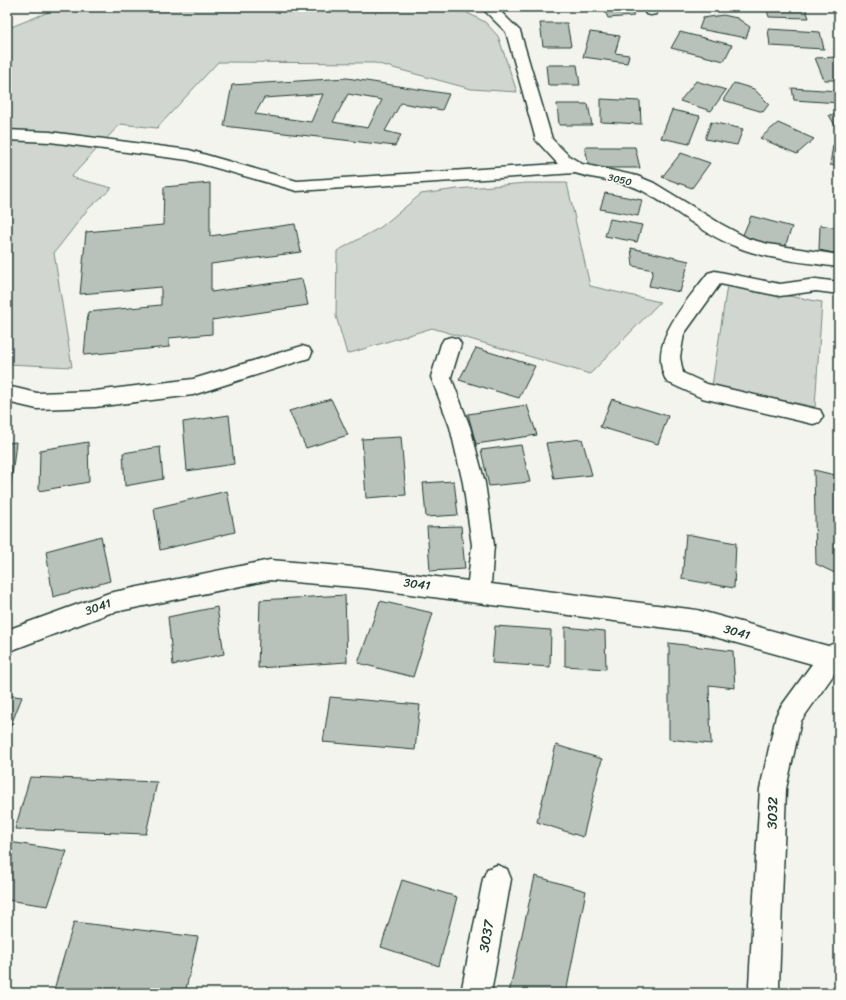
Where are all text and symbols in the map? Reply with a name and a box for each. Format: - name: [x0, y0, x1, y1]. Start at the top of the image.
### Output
- street label: 3050: [606, 168, 634, 191]
- street label: 3041: [402, 571, 432, 597]
- street label: 3041: [82, 592, 114, 622]
- street label: 3041: [721, 618, 753, 646]
- street label: 3032: [759, 796, 786, 830]
- street label: 3037: [471, 917, 502, 954]

